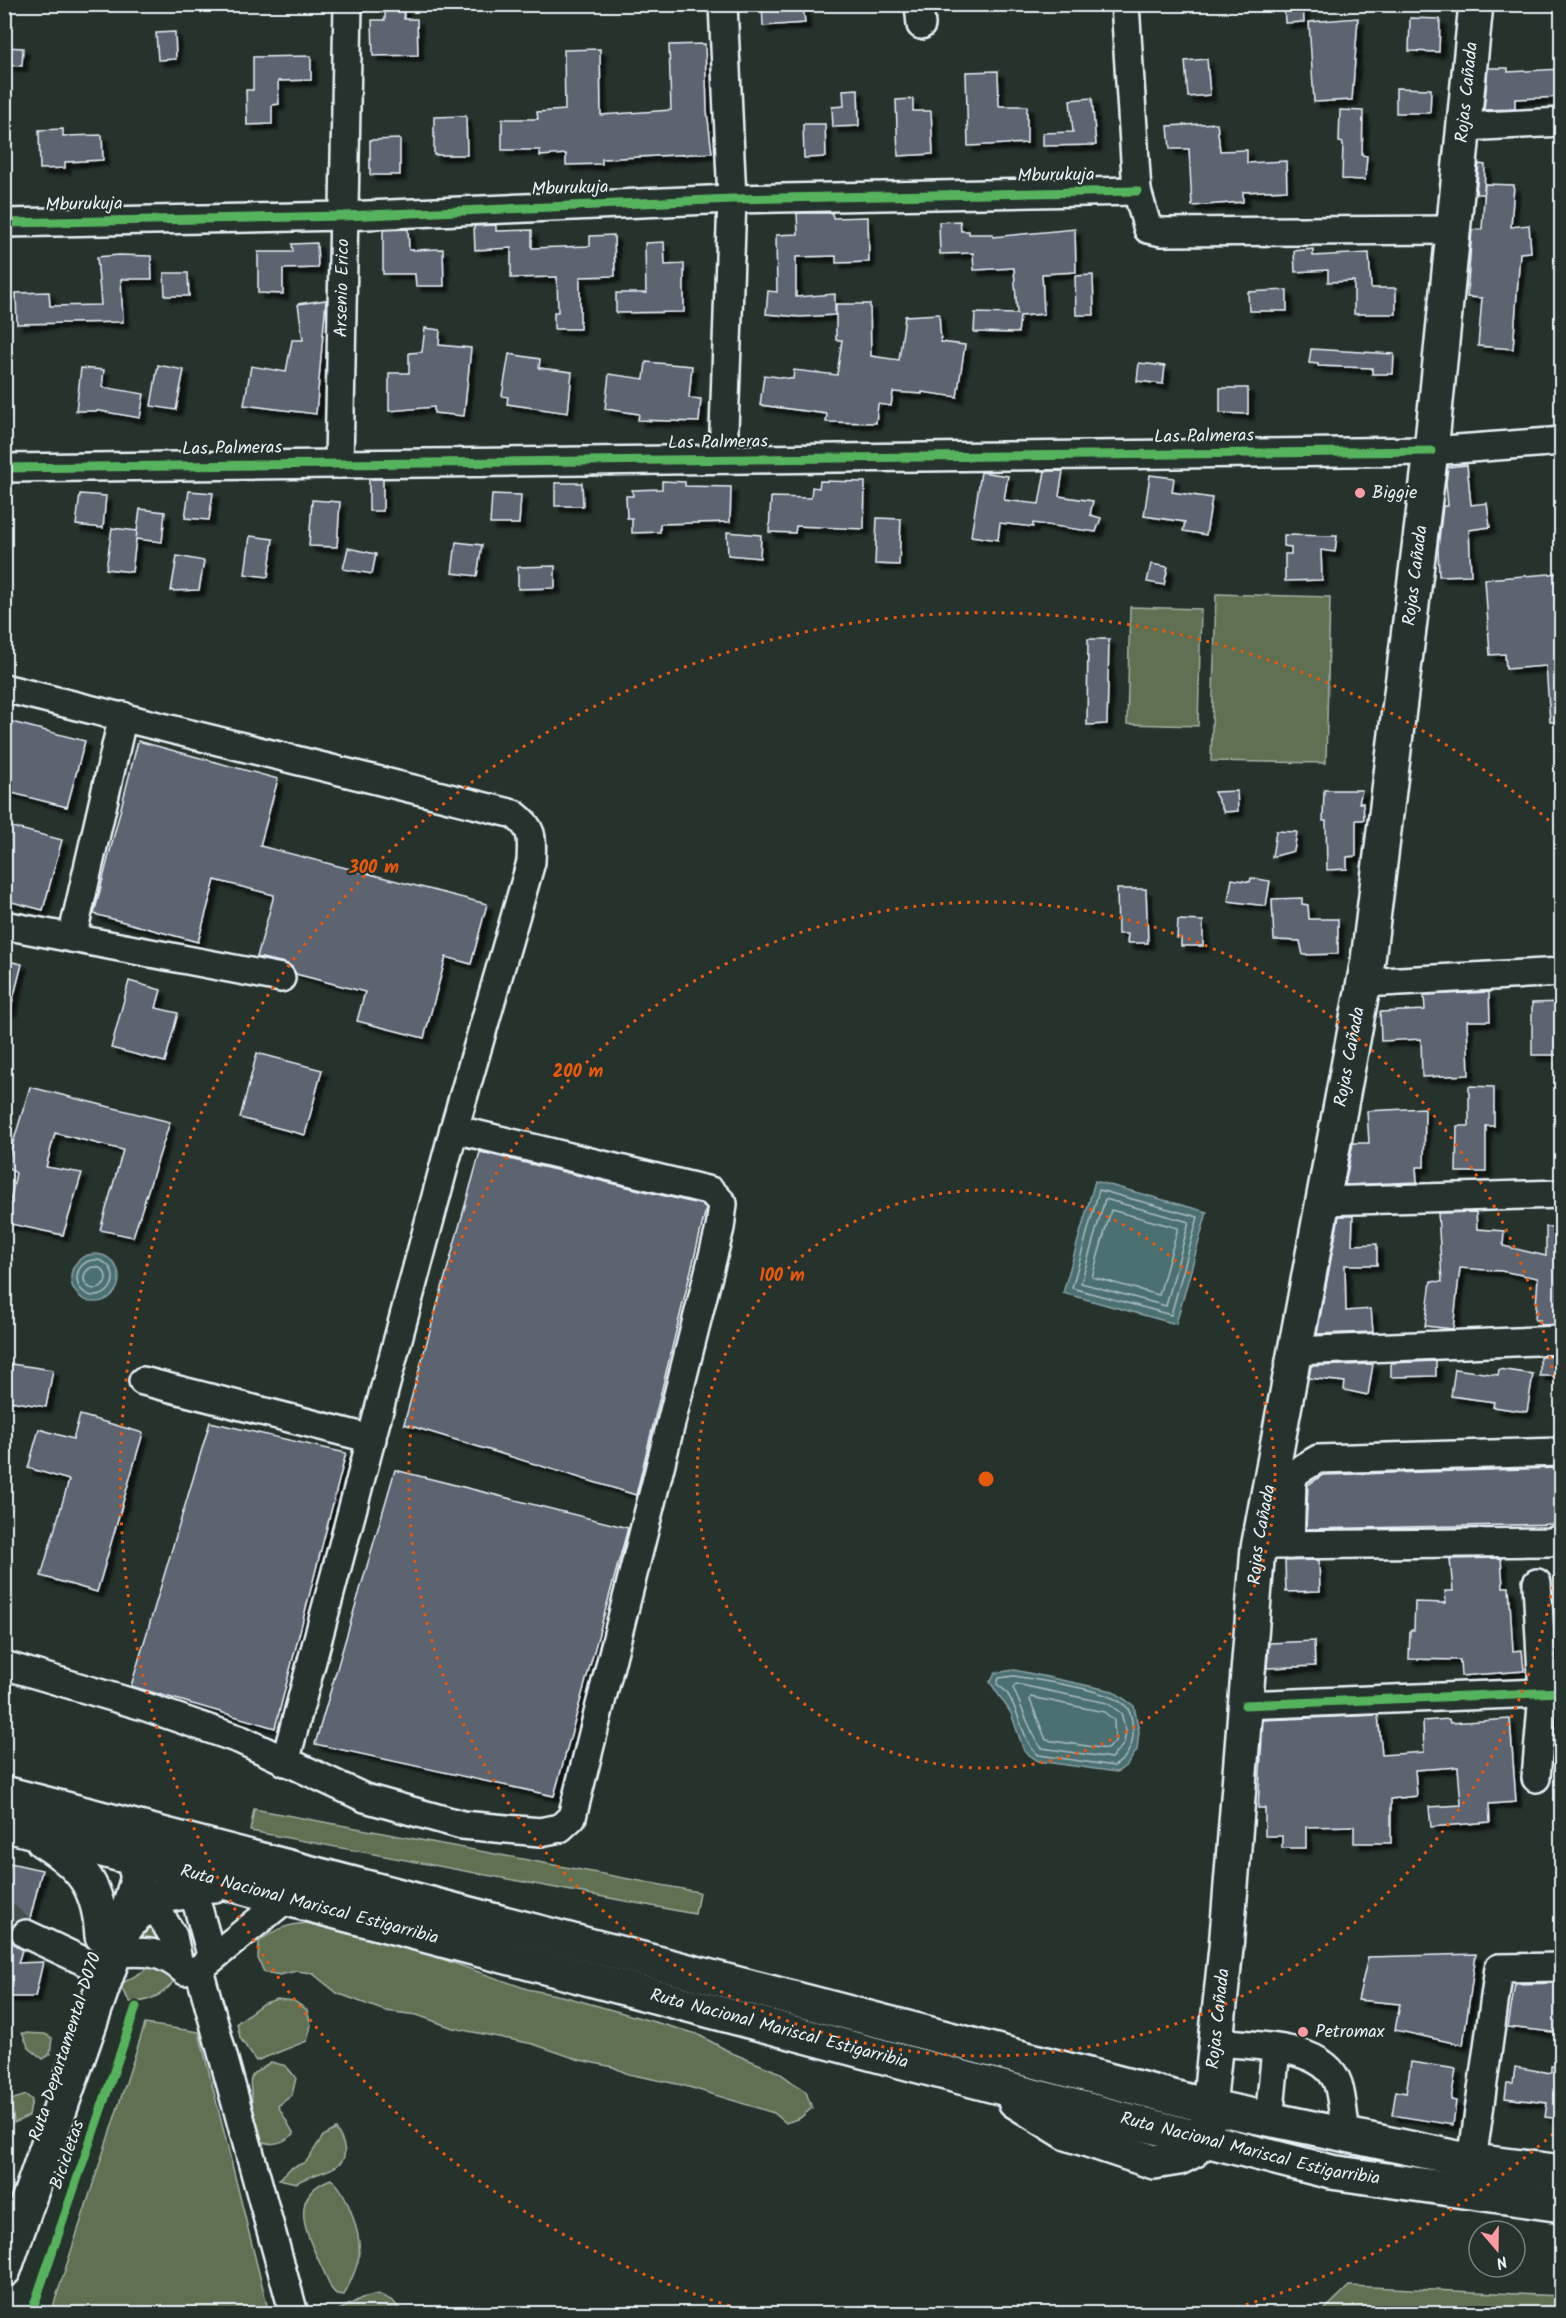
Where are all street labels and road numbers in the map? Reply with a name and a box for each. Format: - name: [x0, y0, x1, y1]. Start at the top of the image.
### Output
- street label: Rojas Cañada: [1448, 40, 1487, 144]
- street label: Mburukuja: [1017, 161, 1095, 191]
- street label: Mburukuja: [531, 173, 609, 205]
- street label: Mburukuja: [45, 190, 123, 220]
- street label: Arsenio Erico: [327, 238, 358, 338]
- street label: Las Palmeras: [1154, 422, 1255, 452]
- street label: Las Palmeras: [668, 428, 769, 458]
- street label: Las Palmeras: [182, 434, 283, 464]
- street label: Rojas Cañada: [1395, 523, 1436, 628]
- street label: Rojas Cañada: [1326, 1004, 1373, 1109]
- street label: Rojas Cañada: [1241, 1482, 1284, 1586]
- street label: Ruta Nacional Mariscal Estigarribia: [177, 1857, 442, 1953]
- street label: Ruta Departamental D070: [22, 1949, 110, 2145]
- street label: Rojas Cañada: [1199, 1967, 1238, 2071]
- street label: Ruta Nacional Mariscal Estigarribia: [647, 1981, 912, 2077]
- street label: Ruta Nacional Mariscal Estigarribia: [1117, 2104, 1382, 2193]
- street label: Bicicletas: [43, 2116, 93, 2194]

